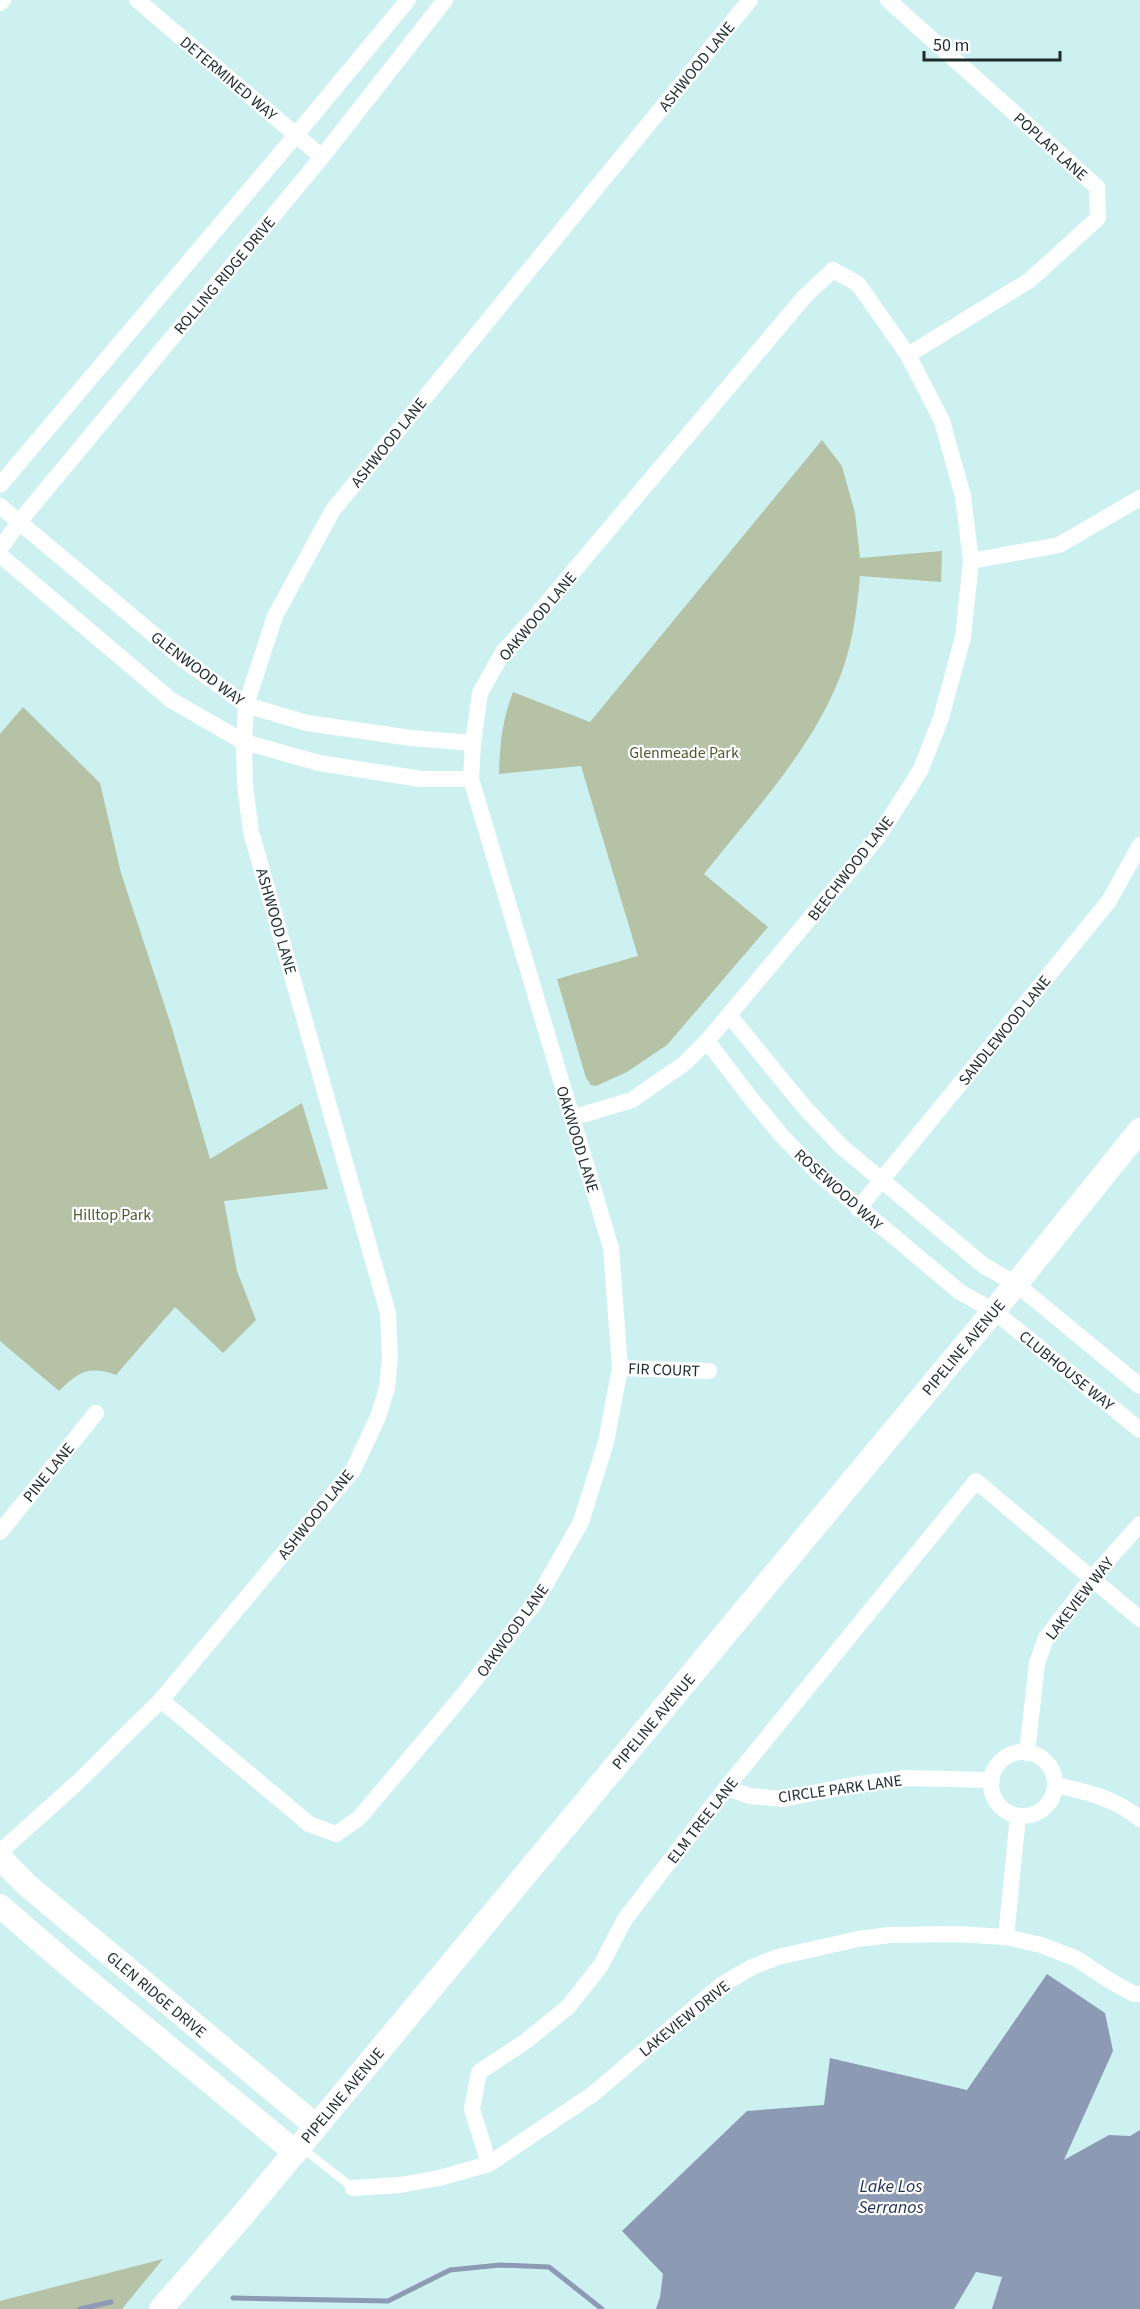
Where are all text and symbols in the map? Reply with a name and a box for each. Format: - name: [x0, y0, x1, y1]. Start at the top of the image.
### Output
- street label: ASHWOOD LANE: [654, 17, 740, 116]
- scale bar: [924, 24, 1060, 62]
- street label: DETERMINED WAY: [175, 32, 282, 126]
- text: 50 m: [933, 33, 969, 58]
- street label: POPLAR LANE: [1008, 108, 1092, 186]
- street label: ROLLING RIDGE DRIVE: [169, 212, 281, 339]
- street label: ASHWOOD LANE: [346, 393, 432, 492]
- street label: OAKWOOD LANE: [494, 567, 582, 666]
- street label: GLENWOOD WAY: [146, 626, 249, 711]
- park label: Glenmeade Park: [629, 742, 739, 764]
- street label: BEECHWOOD LANE: [803, 811, 899, 926]
- street label: ASHWOOD LANE: [250, 866, 302, 977]
- street label: SANDLEWOOD LANE: [954, 971, 1056, 1090]
- street label: OAKWOOD LANE: [550, 1083, 604, 1195]
- street label: ROSEWOOD WAY: [789, 1144, 888, 1236]
- park label: Hilltop Park: [73, 1204, 151, 1226]
- street label: PIPELINE AVENUE: [917, 1295, 1010, 1400]
- street label: CLUBHOUSE WAY: [1014, 1326, 1119, 1416]
- street label: FIR COURT: [628, 1358, 701, 1382]
- street label: PINE LANE: [18, 1438, 80, 1507]
- street label: ASHWOOD LANE: [273, 1465, 359, 1564]
- street label: LAKEVIEW WAY: [1040, 1552, 1119, 1645]
- street label: OAKWOOD LANE: [471, 1579, 554, 1682]
- street label: PIPELINE AVENUE: [607, 1669, 700, 1774]
- street label: CIRCLE PARK LANE: [777, 1769, 903, 1809]
- street label: ELM TREE LANE: [662, 1773, 743, 1868]
- street label: GLEN RIDGE DRIVE: [102, 1946, 211, 2043]
- street label: LAKEVIEW DRIVE: [635, 1975, 735, 2062]
- street label: PIPELINE AVENUE: [296, 2043, 389, 2148]
- water label: Lake Los Serranos: [858, 2174, 924, 2220]

